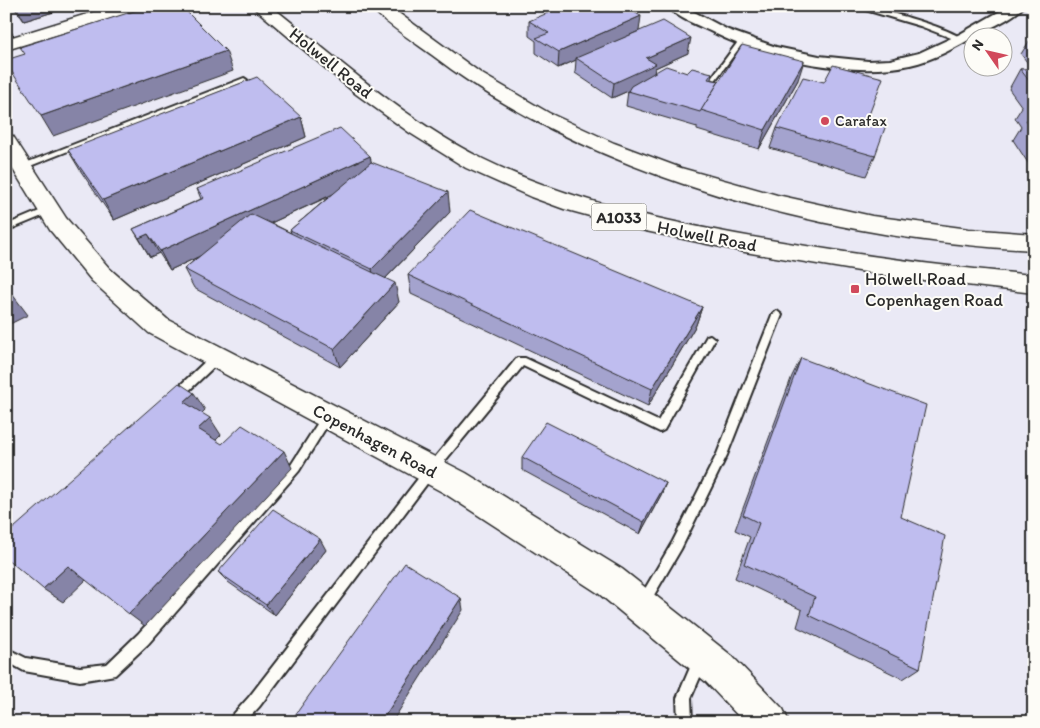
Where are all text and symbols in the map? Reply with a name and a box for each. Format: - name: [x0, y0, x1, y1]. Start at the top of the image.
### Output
- street label: Holwell Road: [285, 23, 377, 104]
- north arrow: [962, 28, 1012, 78]
- text: N: [968, 36, 987, 54]
- place label: Carafax: [835, 112, 887, 130]
- marker: Carafax: [819, 115, 831, 127]
- road number: A1033: [592, 203, 646, 230]
- street label: Holwell Road: [655, 216, 759, 256]
- place label: Holwell Road Copenhagen Road: [865, 268, 1003, 311]
- marker: Holwell Road Copenhagen Road: [849, 283, 861, 295]
- street label: Copenhagen Road: [309, 399, 441, 483]

